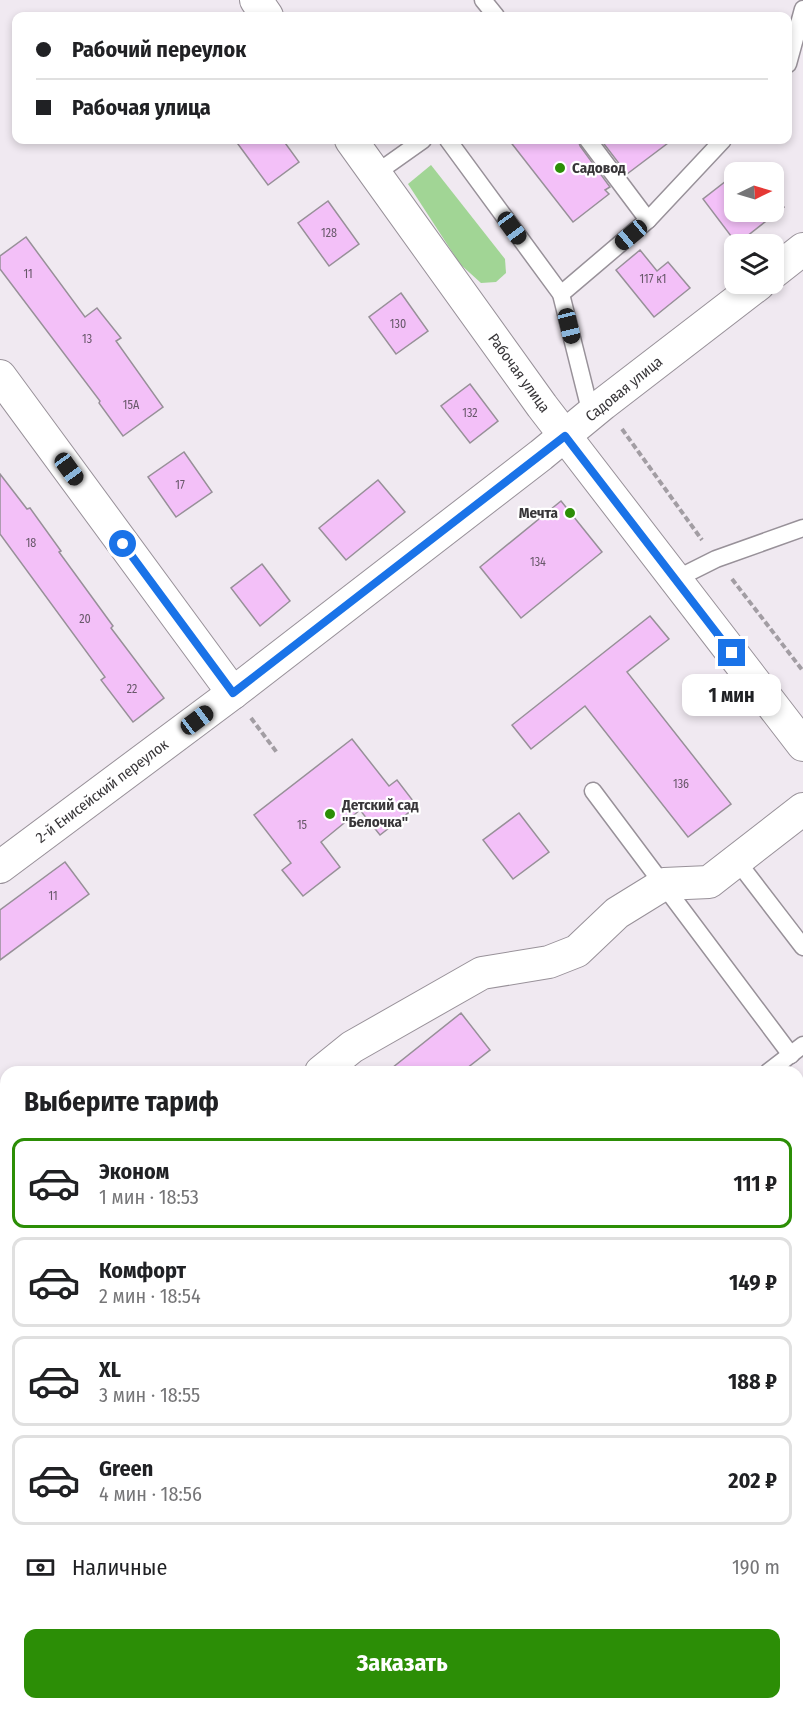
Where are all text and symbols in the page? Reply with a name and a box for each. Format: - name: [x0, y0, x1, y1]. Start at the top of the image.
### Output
- text: Рабочий переулок: [72, 36, 246, 63]
- text: Рабочая улица: [72, 94, 211, 121]
- place label: Садовод: [572, 159, 626, 177]
- marker: Садовод: [553, 161, 567, 175]
- north arrow: [724, 162, 784, 222]
- map controls: [724, 162, 784, 294]
- car: [494, 208, 530, 248]
- car: [611, 217, 651, 253]
- house number: 128: [321, 226, 337, 240]
- button: layers: [724, 234, 784, 294]
- house number: 11: [23, 267, 33, 281]
- house number: 117 к1: [639, 272, 667, 286]
- car: [556, 306, 582, 346]
- house number: 130: [390, 317, 406, 331]
- street label: Рабочая улица: [484, 330, 554, 416]
- house number: 13: [82, 332, 92, 346]
- street label: Садовая улица: [582, 353, 666, 425]
- house number: 15А: [123, 398, 140, 412]
- house number: 132: [462, 406, 478, 420]
- car: [51, 449, 87, 489]
- house number: 17: [175, 478, 185, 492]
- place label: Мечта: [519, 504, 559, 522]
- marker: Мечта: [563, 506, 577, 520]
- route start: [109, 530, 136, 557]
- house number: 18: [26, 536, 36, 550]
- house number: 134: [530, 555, 546, 569]
- house number: 20: [79, 612, 91, 626]
- route end: [718, 639, 745, 666]
- callout: 1 мин: [682, 674, 782, 716]
- house number: 22: [127, 682, 137, 696]
- text: 1 мин: [708, 683, 755, 707]
- car: [177, 702, 217, 738]
- street label: 2-й Енисейский переулок: [32, 735, 172, 847]
- house number: 136: [673, 777, 689, 791]
- place label: Детский сад "Белочка": [341, 796, 419, 831]
- marker: Детский сад "Белочка": [323, 807, 337, 821]
- house number: 15: [297, 818, 308, 832]
- house number: 11: [48, 889, 58, 903]
- text: Выберите тариф: [24, 1086, 219, 1118]
- icon: car: [27, 1156, 81, 1210]
- text: Эконом: [99, 1158, 169, 1185]
- text: 111 ₽: [733, 1170, 777, 1197]
- text: 1 мин · 18:53: [99, 1185, 199, 1209]
- icon: car: [27, 1255, 81, 1309]
- text: Комфорт: [99, 1257, 186, 1284]
- text: 149 ₽: [729, 1269, 777, 1296]
- text: 2 мин · 18:54: [99, 1284, 201, 1308]
- icon: car: [27, 1354, 81, 1408]
- text: XL: [99, 1356, 121, 1383]
- text: 188 ₽: [728, 1368, 777, 1395]
- text: 3 мин · 18:55: [99, 1383, 200, 1407]
- icon: car: [27, 1453, 81, 1507]
- text: Green: [99, 1455, 153, 1482]
- text: 202 ₽: [728, 1467, 777, 1494]
- text: 4 мин · 18:56: [99, 1482, 202, 1506]
- icon: cash: [24, 1551, 57, 1584]
- text: Наличные: [72, 1554, 167, 1581]
- text: 190 m: [732, 1555, 780, 1579]
- button: Заказать: [24, 1629, 780, 1698]

